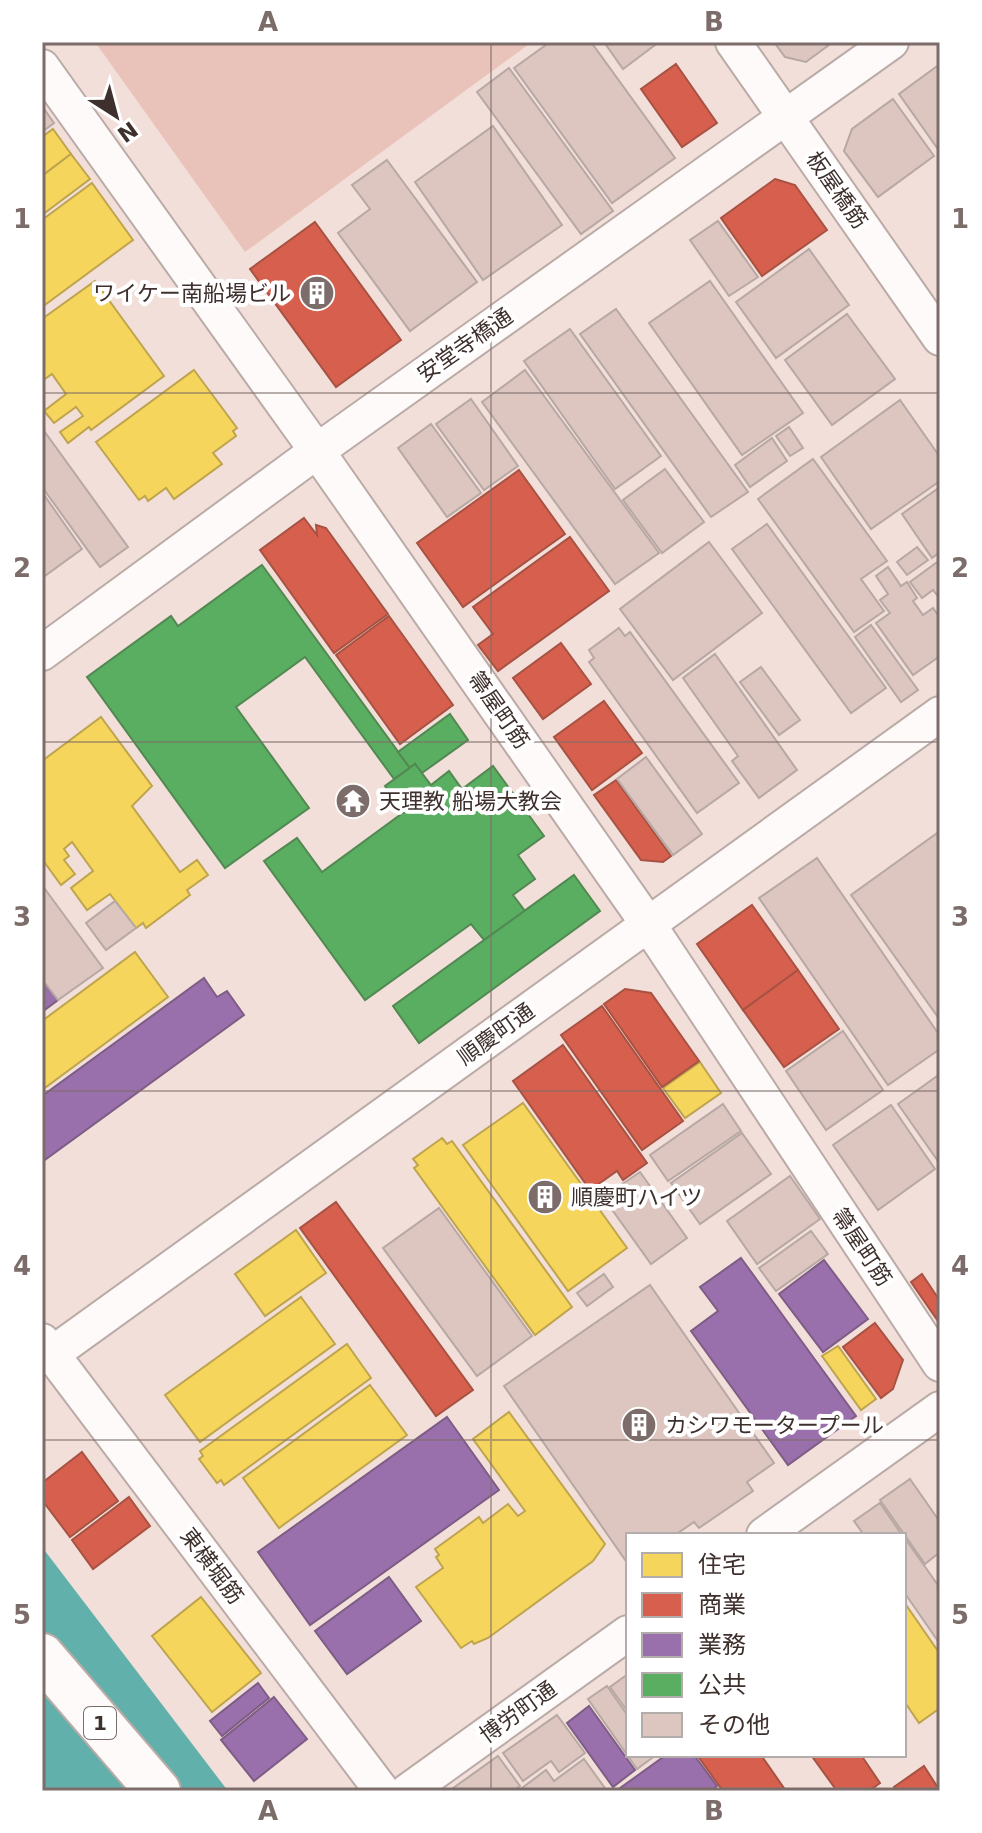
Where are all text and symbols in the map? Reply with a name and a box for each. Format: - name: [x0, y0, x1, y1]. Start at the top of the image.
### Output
- text: A: [258, 7, 278, 37]
- text: B: [704, 7, 724, 37]
- north arrow: [76, 76, 156, 156]
- text: N: [113, 116, 142, 147]
- street label: 板屋橋筋: [802, 147, 872, 233]
- text: 1: [13, 204, 31, 234]
- text: 1: [951, 204, 969, 234]
- building icon: ワイケー南船場ビル: [298, 274, 336, 312]
- place label: ワイケー南船場ビル: [93, 281, 291, 306]
- street label: 安堂寺橋通: [413, 303, 517, 387]
- text: 2: [13, 553, 31, 583]
- text: 2: [951, 553, 969, 583]
- street label: 箒屋町筋: [464, 667, 534, 753]
- temple icon: 天理教 船場大教会: [334, 782, 372, 820]
- place label: 天理教 船場大教会: [379, 789, 562, 814]
- text: 3: [13, 902, 31, 932]
- text: 3: [951, 902, 969, 932]
- street label: 順慶町通: [453, 998, 539, 1070]
- building icon: 順慶町ハイツ: [526, 1178, 564, 1216]
- place label: 順慶町ハイツ: [571, 1185, 703, 1210]
- street label: 箒屋町筋: [827, 1204, 897, 1290]
- text: 4: [13, 1251, 31, 1281]
- text: 4: [951, 1251, 969, 1281]
- building icon: カシワモータープール: [620, 1406, 658, 1444]
- place label: カシワモータープール: [665, 1413, 884, 1438]
- street label: 東横堀筋: [176, 1523, 248, 1609]
- legend: [626, 1533, 906, 1757]
- text: 住宅: [698, 1551, 746, 1579]
- text: 商業: [698, 1591, 746, 1619]
- text: 5: [13, 1600, 31, 1630]
- text: 5: [951, 1600, 969, 1630]
- text: 業務: [698, 1631, 746, 1659]
- text: 公共: [698, 1671, 746, 1699]
- street label: 博労町通: [475, 1676, 561, 1748]
- road number: 1: [84, 1707, 116, 1739]
- text: その他: [698, 1711, 770, 1739]
- text: A: [258, 1796, 278, 1826]
- text: B: [704, 1796, 724, 1826]

